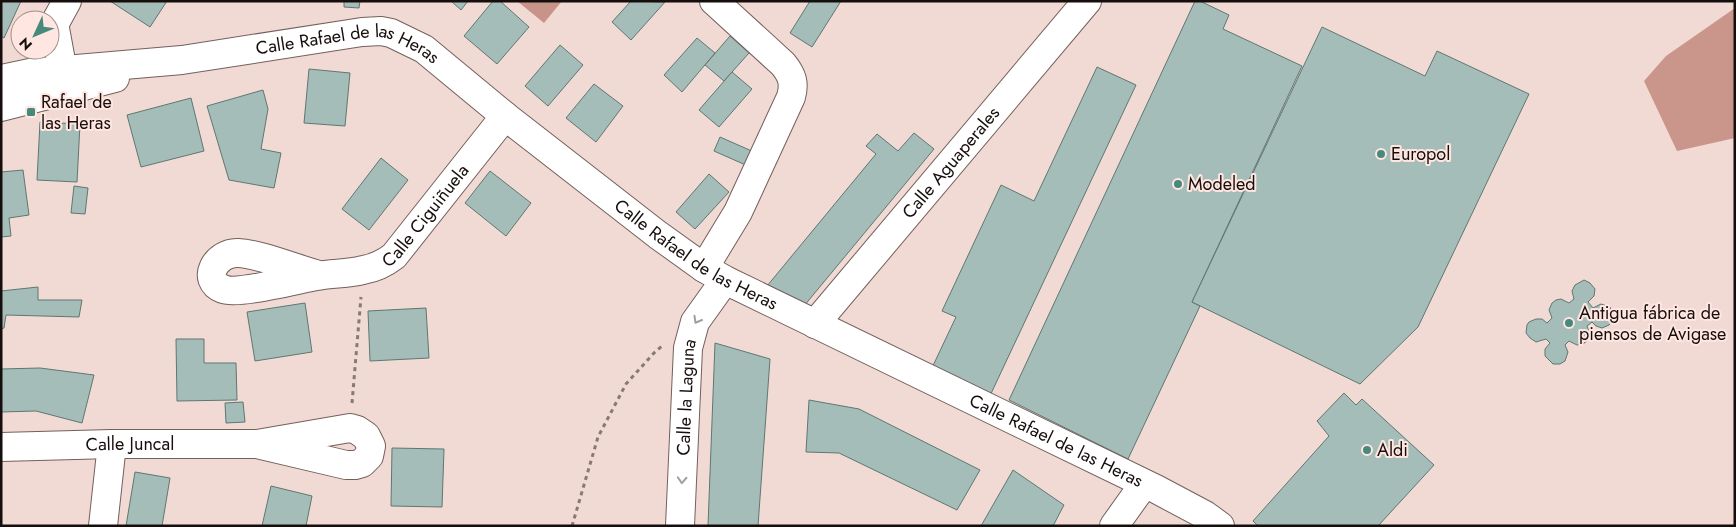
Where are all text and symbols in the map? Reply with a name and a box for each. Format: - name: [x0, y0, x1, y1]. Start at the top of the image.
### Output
- north arrow: [10, 10, 60, 60]
- street label: Calle Rafael de las Heras: [254, 18, 445, 70]
- text: N: [15, 33, 37, 55]
- place label: Rafael de las Heras: [41, 89, 112, 136]
- street label: Calle Aguaperales: [896, 101, 1006, 224]
- marker: Rafael de las Heras: [25, 106, 37, 118]
- place label: Europol: [1391, 141, 1450, 167]
- marker: Europol: [1375, 148, 1387, 160]
- street label: Calle Ciguiñuela: [377, 159, 475, 274]
- place label: Modeled: [1188, 171, 1256, 197]
- marker: Modeled: [1172, 178, 1184, 190]
- street label: Calle Rafael de las Heras: [609, 193, 782, 317]
- place label: Antigua fábrica de piensos de Avigase: [1579, 300, 1726, 347]
- one-way arrow: [693, 314, 703, 323]
- marker: Antigua fábrica de piensos de Avigase: [1563, 317, 1575, 329]
- street label: Calle la Laguna: [670, 336, 703, 456]
- street label: Calle Rafael de las Heras: [965, 387, 1147, 494]
- street label: Calle Juncal: [85, 431, 174, 458]
- place label: Aldi: [1377, 437, 1408, 463]
- marker: Aldi: [1361, 444, 1373, 456]
- one-way arrow: [676, 477, 687, 485]

